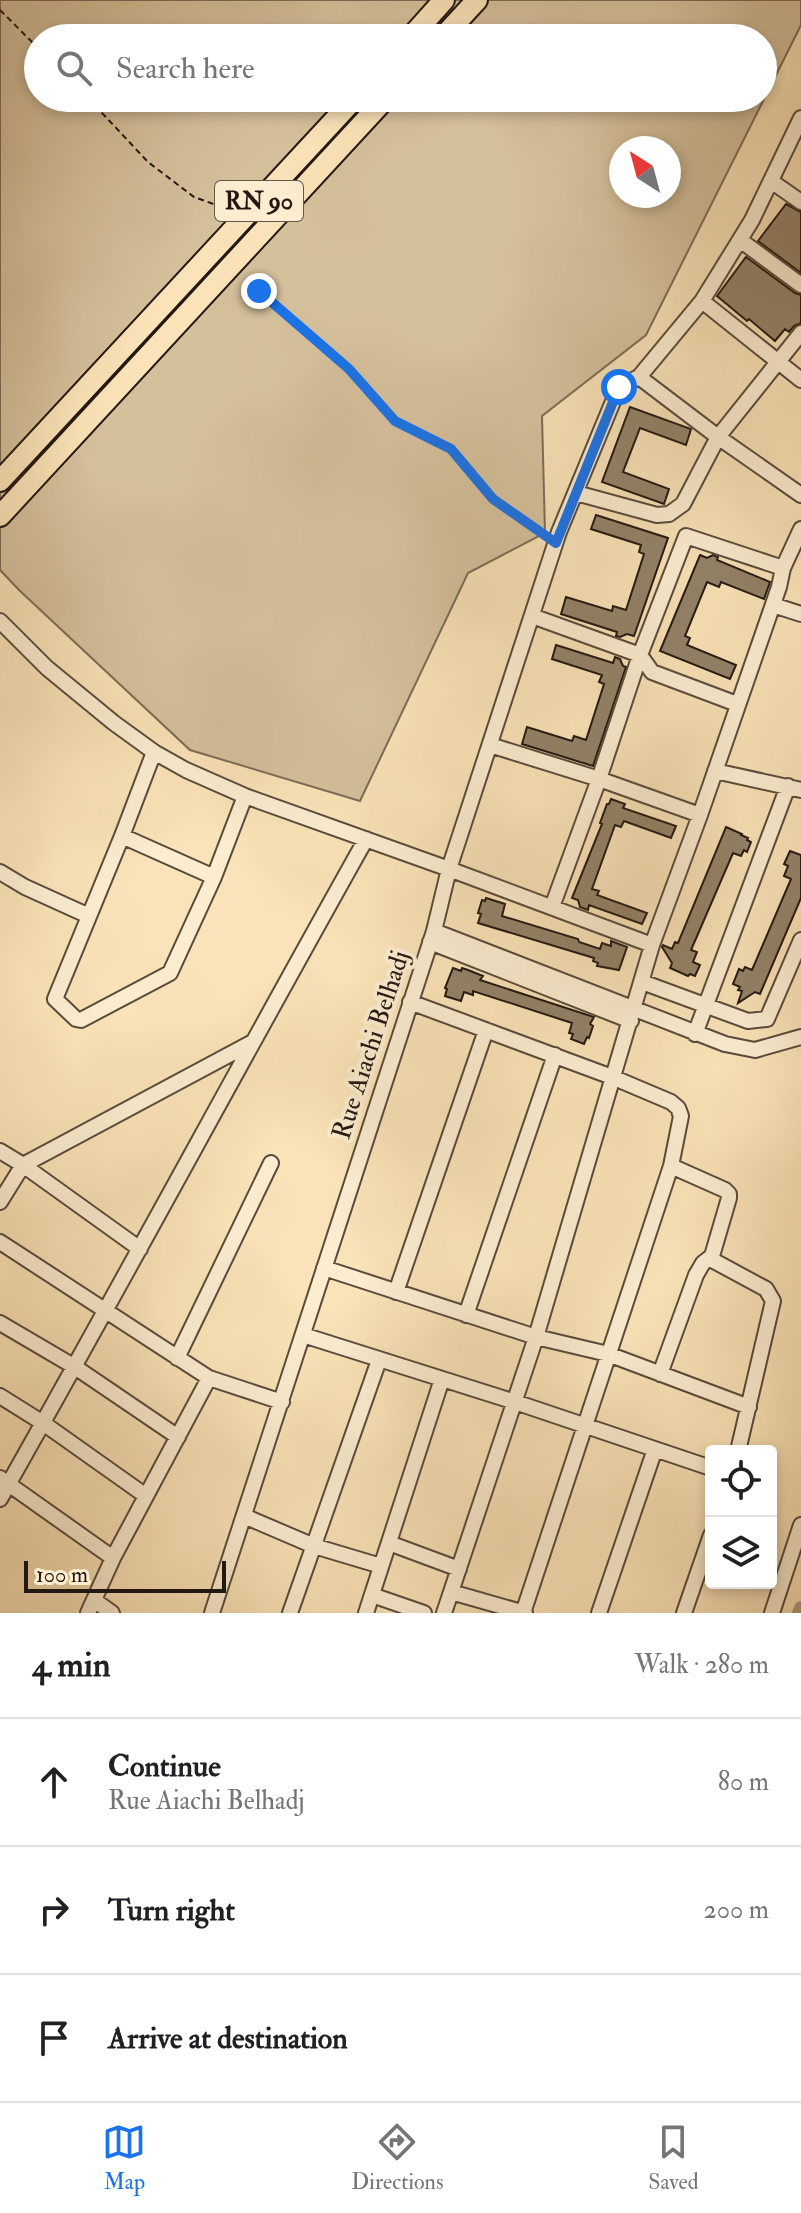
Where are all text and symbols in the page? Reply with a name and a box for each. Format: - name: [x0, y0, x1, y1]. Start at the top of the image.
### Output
- search box: [24, 24, 777, 112]
- icon: search: [52, 46, 96, 90]
- text: Search here: [116, 50, 255, 87]
- north arrow: [609, 136, 681, 208]
- road number: RN 90: [215, 181, 303, 221]
- route end: [241, 273, 277, 309]
- route start: [601, 369, 637, 405]
- street label: Rue Aiachi Belhadj: [325, 947, 417, 1143]
- map controls: [705, 1445, 777, 1589]
- button: locate: [705, 1445, 777, 1517]
- button: layers: [705, 1517, 777, 1589]
- scale bar: [24, 1557, 226, 1593]
- text: 100 m: [36, 1561, 88, 1589]
- text: 4 min: [32, 1644, 110, 1687]
- text: Walk · 280 m: [635, 1649, 769, 1681]
- text: Continue: [108, 1748, 221, 1785]
- icon: ahead: [32, 1760, 76, 1804]
- text: 80 m: [718, 1766, 769, 1798]
- text: Rue Aiachi Belhadj: [108, 1785, 305, 1817]
- icon: right: [32, 1888, 76, 1932]
- text: Turn right: [108, 1892, 235, 1929]
- text: 200 m: [704, 1894, 769, 1926]
- icon: arrive: [32, 2016, 76, 2060]
- text: Arrive at destination: [108, 2020, 348, 2057]
- tab: Map: [102, 2120, 146, 2196]
- tab: Directions: [351, 2120, 444, 2196]
- tab: Saved: [648, 2120, 699, 2196]

